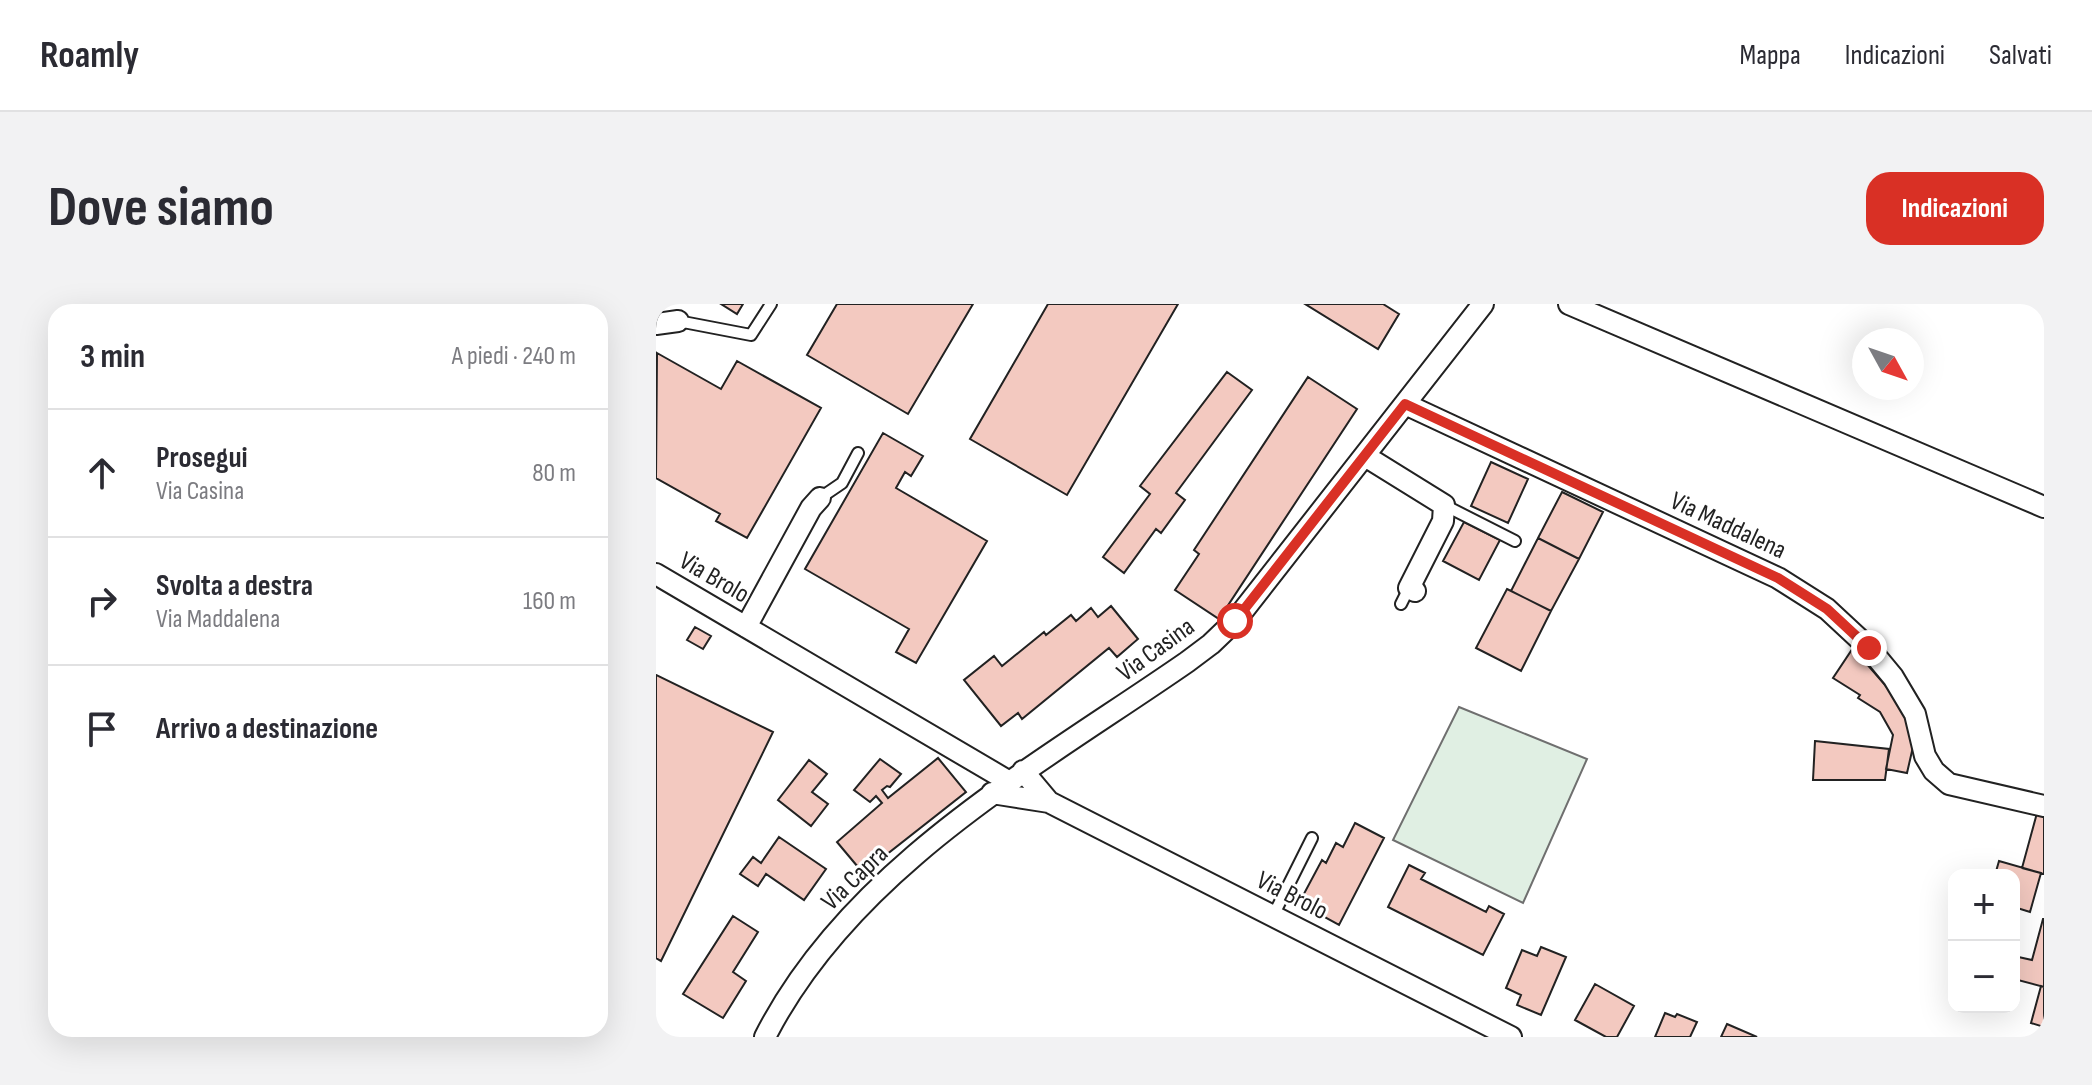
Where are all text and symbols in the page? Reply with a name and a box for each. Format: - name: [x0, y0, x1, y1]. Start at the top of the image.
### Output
- text: Roamly: [40, 33, 139, 78]
- text: Mappa: [1740, 39, 1801, 72]
- text: Indicazioni: [1845, 39, 1945, 72]
- text: Salvati: [1989, 39, 2052, 72]
- button: Indicazioni: [1866, 172, 2044, 245]
- text: Dove siamo: [48, 175, 274, 242]
- north arrow: [1852, 328, 1924, 400]
- text: 3 min: [80, 336, 145, 377]
- text: A piedi · 240 m: [452, 341, 576, 372]
- text: Prosegui: [156, 440, 248, 476]
- icon: ahead: [80, 451, 124, 495]
- text: 80 m: [532, 458, 576, 489]
- text: Via Casina: [156, 476, 244, 507]
- street label: Via Maddalena: [1665, 486, 1791, 566]
- street label: Via Brolo: [673, 546, 755, 610]
- text: Svolta a destra: [156, 568, 313, 604]
- icon: right: [80, 579, 124, 623]
- text: 160 m: [523, 586, 576, 617]
- route start: [1217, 603, 1253, 639]
- text: Via Maddalena: [156, 604, 280, 635]
- street label: Via Casina: [1111, 612, 1201, 688]
- route end: [1851, 630, 1887, 666]
- icon: arrive: [80, 707, 124, 751]
- text: Arrivo a destinazione: [156, 711, 378, 747]
- street label: Via Capra: [815, 839, 895, 917]
- street label: Via Brolo: [1251, 865, 1333, 927]
- map controls: [1948, 869, 2020, 1013]
- button: +: [1948, 869, 2020, 941]
- button: −: [1948, 941, 2020, 1013]

